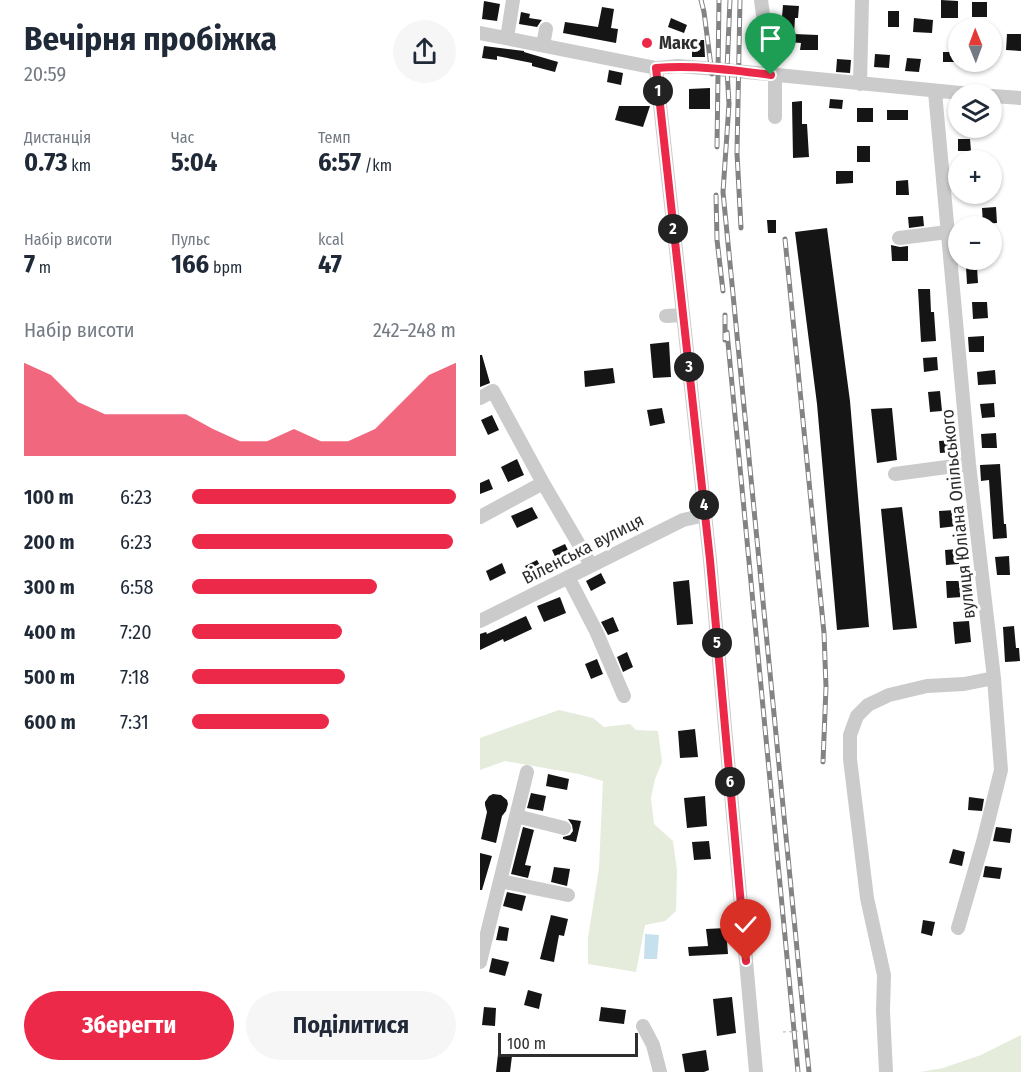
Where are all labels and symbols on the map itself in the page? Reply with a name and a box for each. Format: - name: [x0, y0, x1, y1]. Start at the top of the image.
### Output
- pin: [745, 13, 796, 75]
- north arrow: [948, 18, 1002, 72]
- place label: Макс: [659, 32, 698, 54]
- marker: Макс: [640, 36, 654, 50]
- pin: 1: [643, 76, 673, 106]
- pin: 2: [658, 214, 688, 244]
- pin: 3: [674, 352, 704, 382]
- street label: вулиця Юліана Опільського: [936, 408, 980, 620]
- pin: 4: [689, 490, 719, 520]
- street label: Віленська вулиця: [519, 509, 647, 589]
- pin: 5: [702, 628, 732, 658]
- pin: 6: [715, 767, 745, 797]
- pin: [720, 899, 771, 961]
- scale bar: [498, 1030, 638, 1058]

